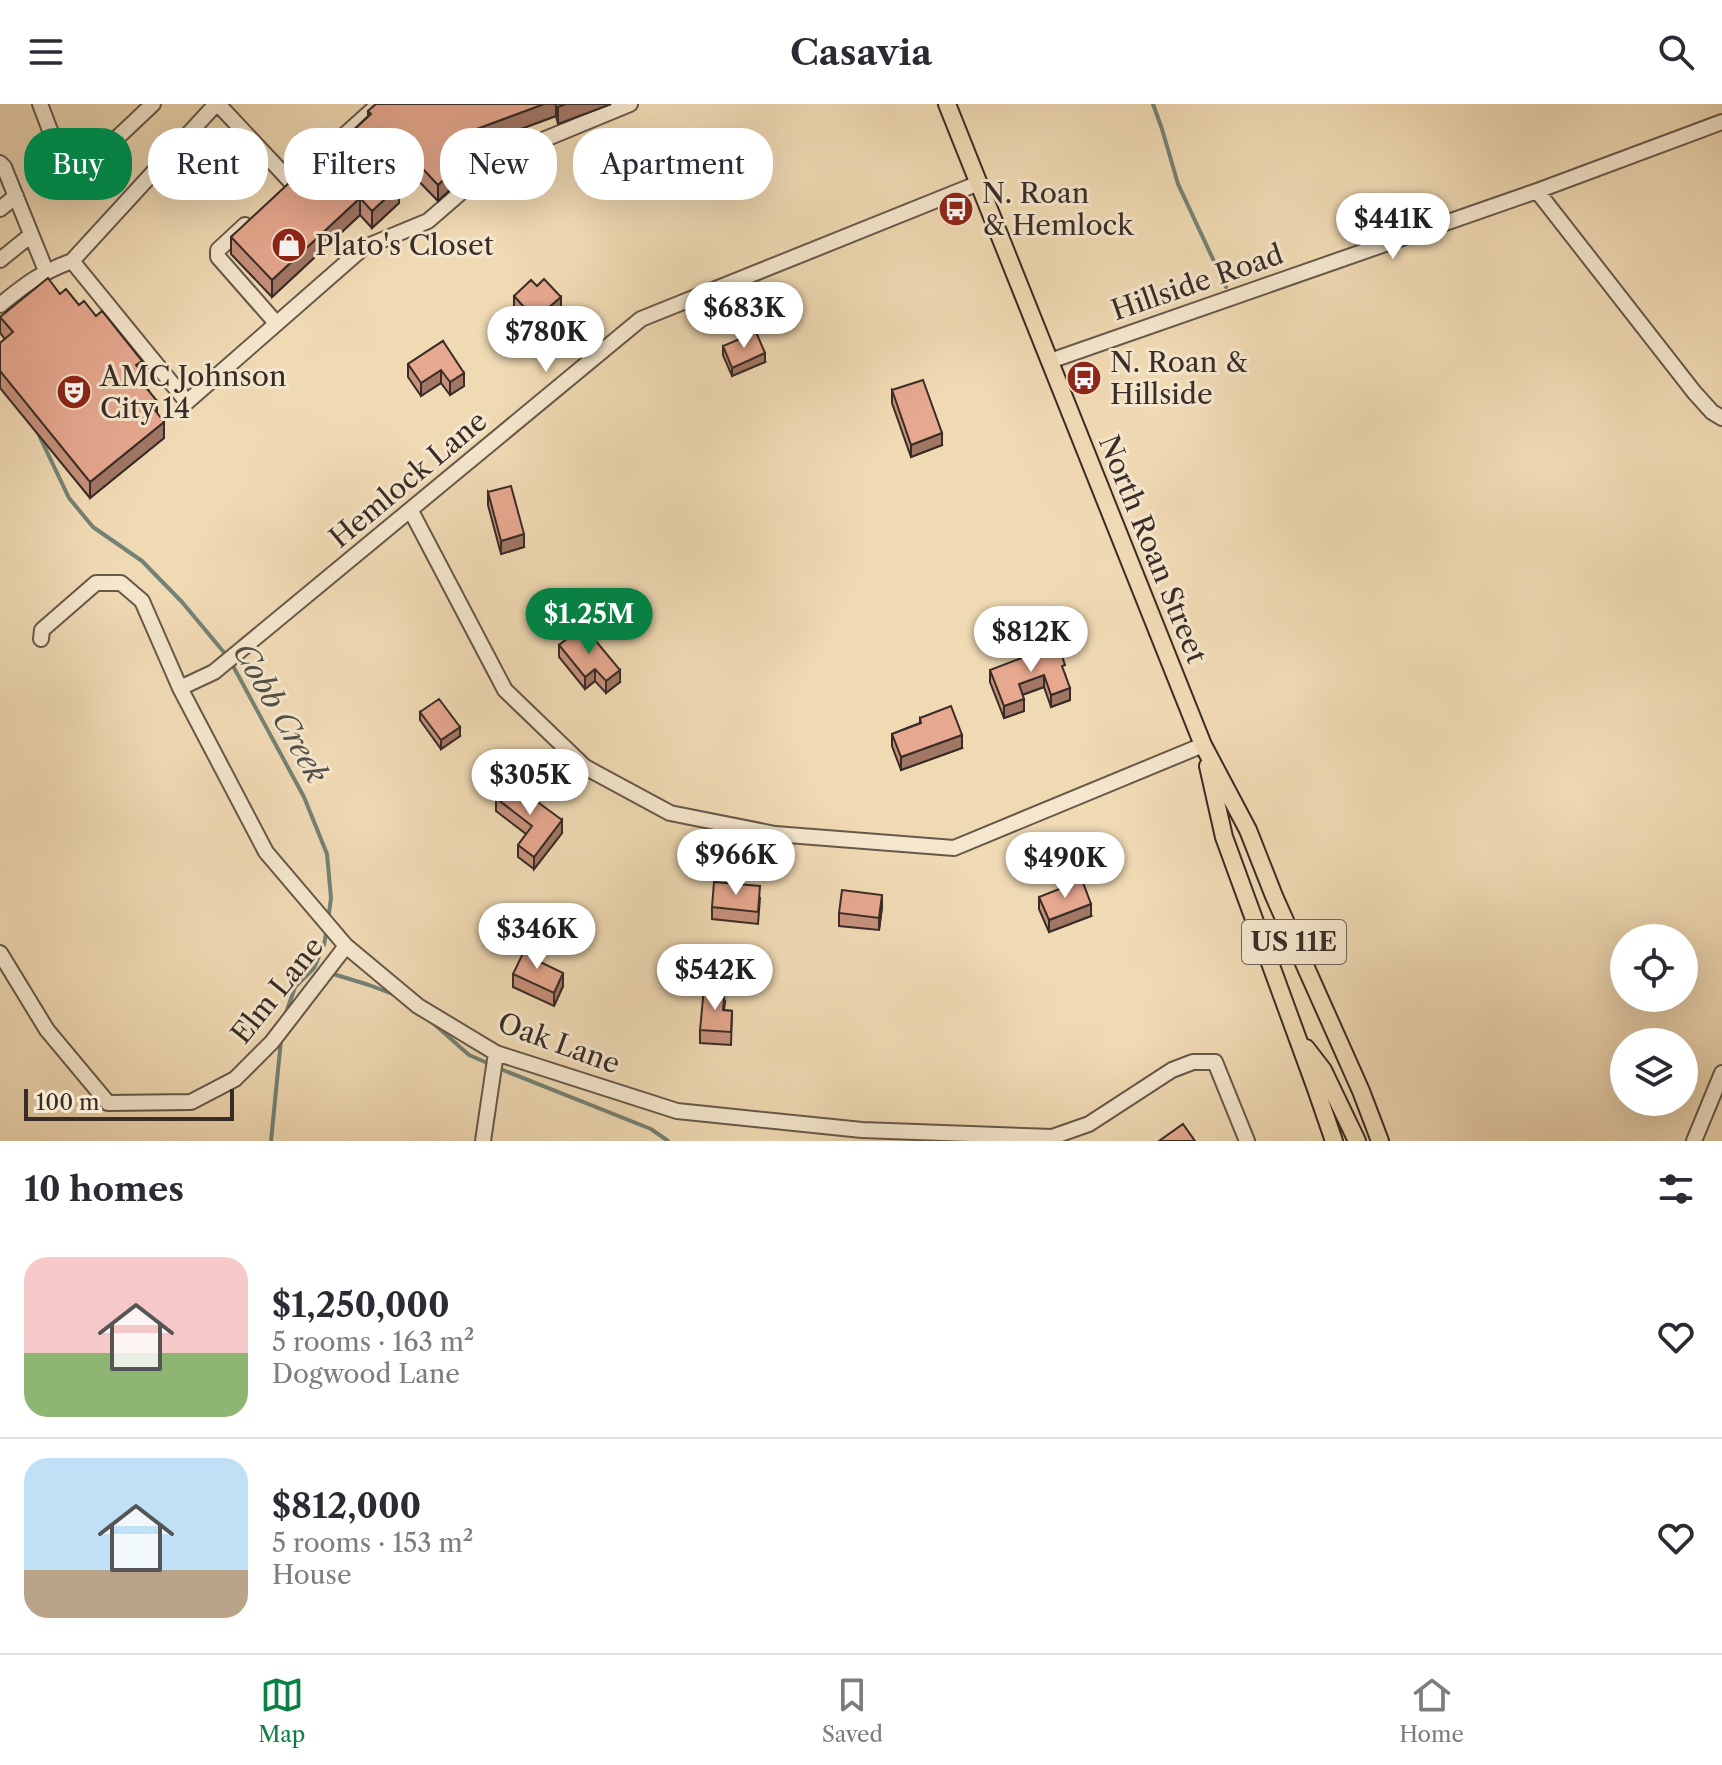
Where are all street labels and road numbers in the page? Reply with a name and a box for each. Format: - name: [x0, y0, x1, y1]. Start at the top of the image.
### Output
- street label: Hillside Road: [1107, 237, 1287, 327]
- street label: Hemlock Lane: [323, 403, 493, 555]
- street label: North Roan Street: [1092, 430, 1214, 668]
- road number: US 11E: [1242, 920, 1346, 964]
- street label: Elm Lane: [224, 930, 330, 1050]
- street label: Oak Lane: [493, 1005, 625, 1081]

